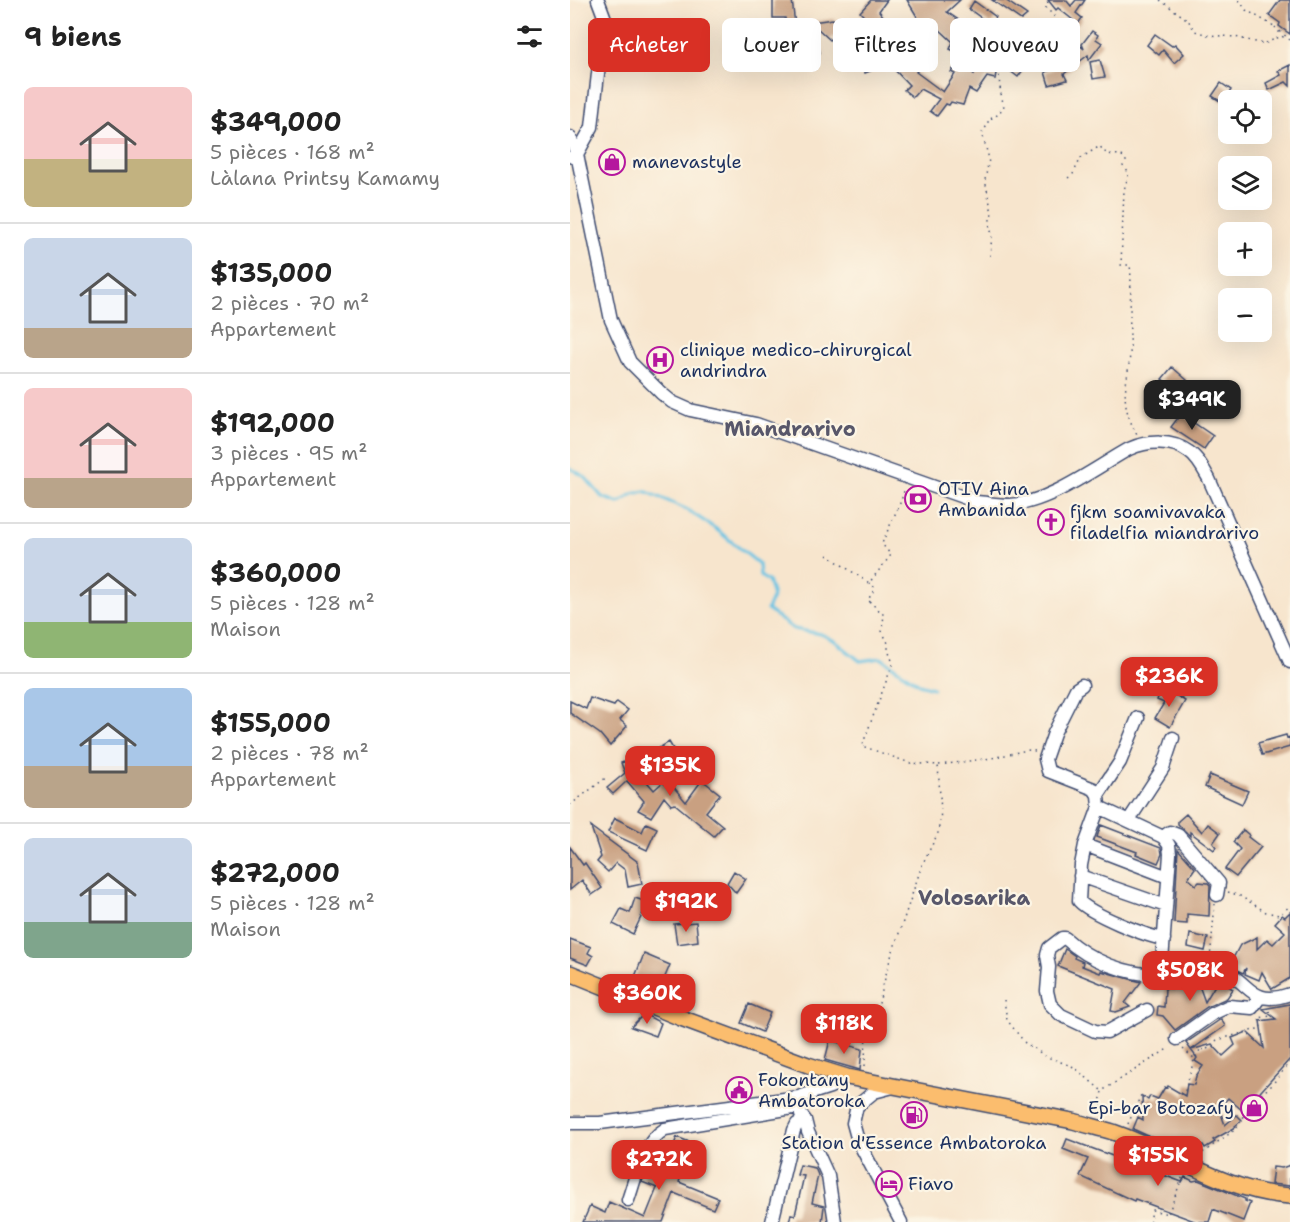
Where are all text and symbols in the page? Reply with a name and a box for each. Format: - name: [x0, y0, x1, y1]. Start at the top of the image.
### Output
- chip: Acheter: [588, 18, 710, 72]
- chip: Louer: [722, 18, 821, 72]
- chip: Filtres: [833, 18, 938, 72]
- chip: Nouveau: [950, 18, 1080, 72]
- text: 9 biens: [24, 19, 122, 54]
- icon: filters: [513, 20, 546, 53]
- map controls: [1218, 90, 1272, 342]
- button: locate: [1218, 90, 1272, 144]
- text: $349,000: [210, 104, 342, 139]
- icon: home: [72, 111, 144, 183]
- text: 5 pièces · 168 m²: [210, 139, 375, 165]
- shop icon: manevastyle: [597, 147, 627, 177]
- place label: manevastyle: [632, 150, 742, 174]
- button: layers: [1218, 156, 1272, 210]
- text: Làlana Printsy Kamamy: [210, 165, 440, 191]
- button: +: [1218, 222, 1272, 276]
- text: $135,000: [210, 255, 332, 290]
- icon: home: [72, 262, 144, 334]
- button: −: [1218, 288, 1272, 342]
- text: 2 pièces · 70 m²: [210, 290, 369, 316]
- text: Appartement: [210, 316, 336, 342]
- place label: clinique medico-chirurgical andrindra: [680, 338, 912, 383]
- hospital icon: clinique medico-chirurgical andrindra: [645, 345, 675, 375]
- pin: $349K: [1150, 380, 1234, 431]
- text: $349K: [1158, 386, 1226, 412]
- text: $192,000: [210, 405, 335, 440]
- icon: home: [72, 412, 144, 484]
- district label: Miandrarivo: [724, 416, 856, 442]
- text: 3 pièces · 95 m²: [210, 440, 368, 466]
- text: Appartement: [210, 466, 336, 492]
- place label: OTIV Aina Ambanida: [938, 477, 1029, 522]
- bank icon: OTIV Aina Ambanida: [903, 484, 933, 514]
- place label: fjkm soamivavaka filadelfia miandrarivo: [1070, 500, 1259, 545]
- church icon: fjkm soamivavaka filadelfia miandrarivo: [1036, 507, 1066, 537]
- text: $360,000: [210, 555, 341, 590]
- icon: home: [72, 562, 144, 634]
- text: 5 pièces · 128 m²: [210, 590, 375, 616]
- text: Maison: [210, 616, 281, 642]
- pin: $236K: [1127, 657, 1211, 708]
- text: $236K: [1135, 663, 1203, 689]
- text: $155,000: [210, 705, 331, 740]
- icon: home: [72, 712, 144, 784]
- text: 2 pièces · 78 m²: [210, 740, 369, 766]
- pin: $135K: [628, 746, 712, 797]
- text: $135K: [639, 752, 701, 778]
- text: Appartement: [210, 766, 336, 792]
- text: $272,000: [210, 855, 340, 890]
- icon: home: [72, 862, 144, 934]
- pin: $192K: [644, 882, 728, 933]
- district label: Volosarika: [918, 885, 1030, 911]
- text: $192K: [654, 888, 718, 914]
- text: 5 pièces · 128 m²: [210, 890, 375, 916]
- text: Maison: [210, 916, 281, 942]
- pin: $508K: [1148, 951, 1232, 1002]
- text: $508K: [1156, 957, 1224, 983]
- pin: $360K: [605, 974, 689, 1025]
- text: $360K: [612, 980, 682, 1006]
- pin: $118K: [802, 1004, 886, 1055]
- text: $118K: [815, 1010, 873, 1036]
- place label: Fokontany Ambatoroka: [758, 1068, 865, 1113]
- public building icon: Fokontany Ambatoroka: [724, 1075, 754, 1105]
- shop icon: Epi-bar Botozafy: [1239, 1093, 1269, 1123]
- place label: Epi-bar Botozafy: [1088, 1096, 1234, 1120]
- fuel station icon: Station d'Essence Ambatoroka: [899, 1100, 929, 1130]
- place label: Station d'Essence Ambatoroka: [781, 1131, 1047, 1155]
- pin: $155K: [1116, 1136, 1200, 1187]
- pin: $272K: [617, 1140, 701, 1191]
- text: $155K: [1128, 1142, 1188, 1168]
- text: $272K: [626, 1146, 692, 1172]
- hotel icon: Fiavo: [874, 1169, 904, 1199]
- place label: Fiavo: [908, 1172, 954, 1196]

